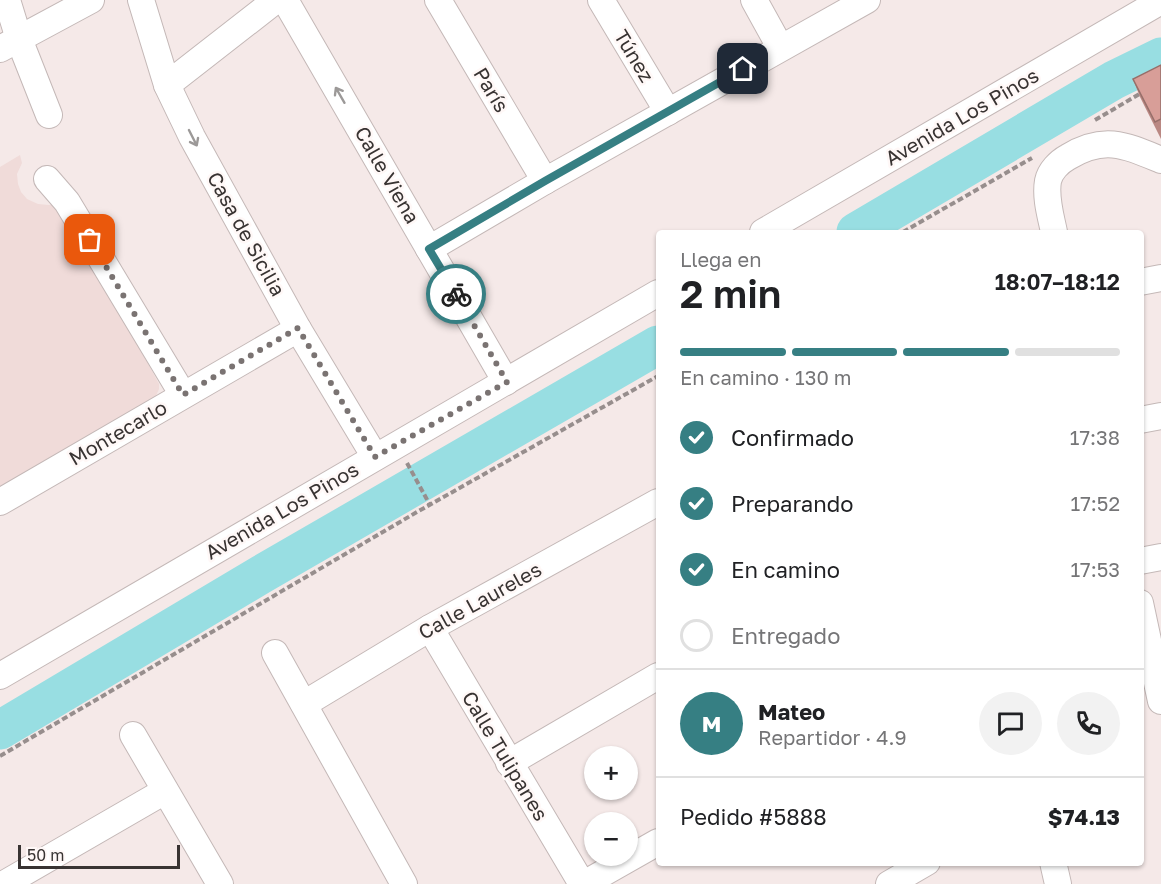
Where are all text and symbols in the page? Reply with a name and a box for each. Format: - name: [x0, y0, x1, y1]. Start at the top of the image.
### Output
- street label: Túnez: [610, 25, 660, 86]
- pin: [717, 43, 768, 94]
- icon: home: [726, 52, 759, 85]
- street label: Avenida Los Pinos: [881, 62, 1042, 170]
- street label: París: [469, 63, 514, 116]
- one-way arrow: [334, 87, 346, 104]
- street label: Calle Viena: [350, 122, 425, 227]
- one-way arrow: [188, 128, 199, 146]
- street label: Casa de Sicilia: [203, 167, 291, 300]
- pin: [64, 214, 115, 265]
- icon: bag: [73, 223, 106, 256]
- text: Llega en: [680, 247, 762, 271]
- courier: [426, 264, 486, 324]
- text: 18:07–18:12: [995, 268, 1120, 295]
- text: 2 min: [680, 270, 781, 317]
- icon: bike: [440, 278, 473, 311]
- text: En camino · 130 m: [680, 365, 852, 389]
- street label: Montecarlo: [64, 394, 171, 470]
- icon: check: [680, 421, 713, 454]
- text: Confirmado: [731, 424, 854, 451]
- text: 17:38: [1070, 425, 1120, 449]
- street label: Avenida Los Pinos: [201, 456, 362, 564]
- icon: check: [680, 487, 713, 520]
- text: Preparando: [731, 490, 854, 517]
- text: 17:52: [1071, 491, 1120, 515]
- icon: check: [680, 553, 713, 586]
- street label: Calle Laureles: [414, 556, 545, 644]
- text: En camino: [731, 556, 840, 583]
- text: 17:53: [1070, 557, 1120, 581]
- text: Entregado: [731, 622, 840, 649]
- street label: Calle Tulipanes: [458, 686, 554, 825]
- button: chat: [979, 692, 1042, 755]
- button: phone: [1057, 692, 1120, 755]
- text: Mateo: [758, 698, 825, 725]
- text: M: [702, 710, 721, 737]
- text: Repartidor · 4.9: [758, 725, 907, 749]
- map controls: [584, 746, 638, 866]
- button: +: [584, 746, 638, 800]
- text: Pedido #5888: [680, 803, 827, 830]
- text: $74.13: [1048, 803, 1120, 830]
- button: −: [584, 812, 638, 866]
- scale bar: [18, 842, 180, 870]
- text: 50 m: [27, 845, 64, 865]

